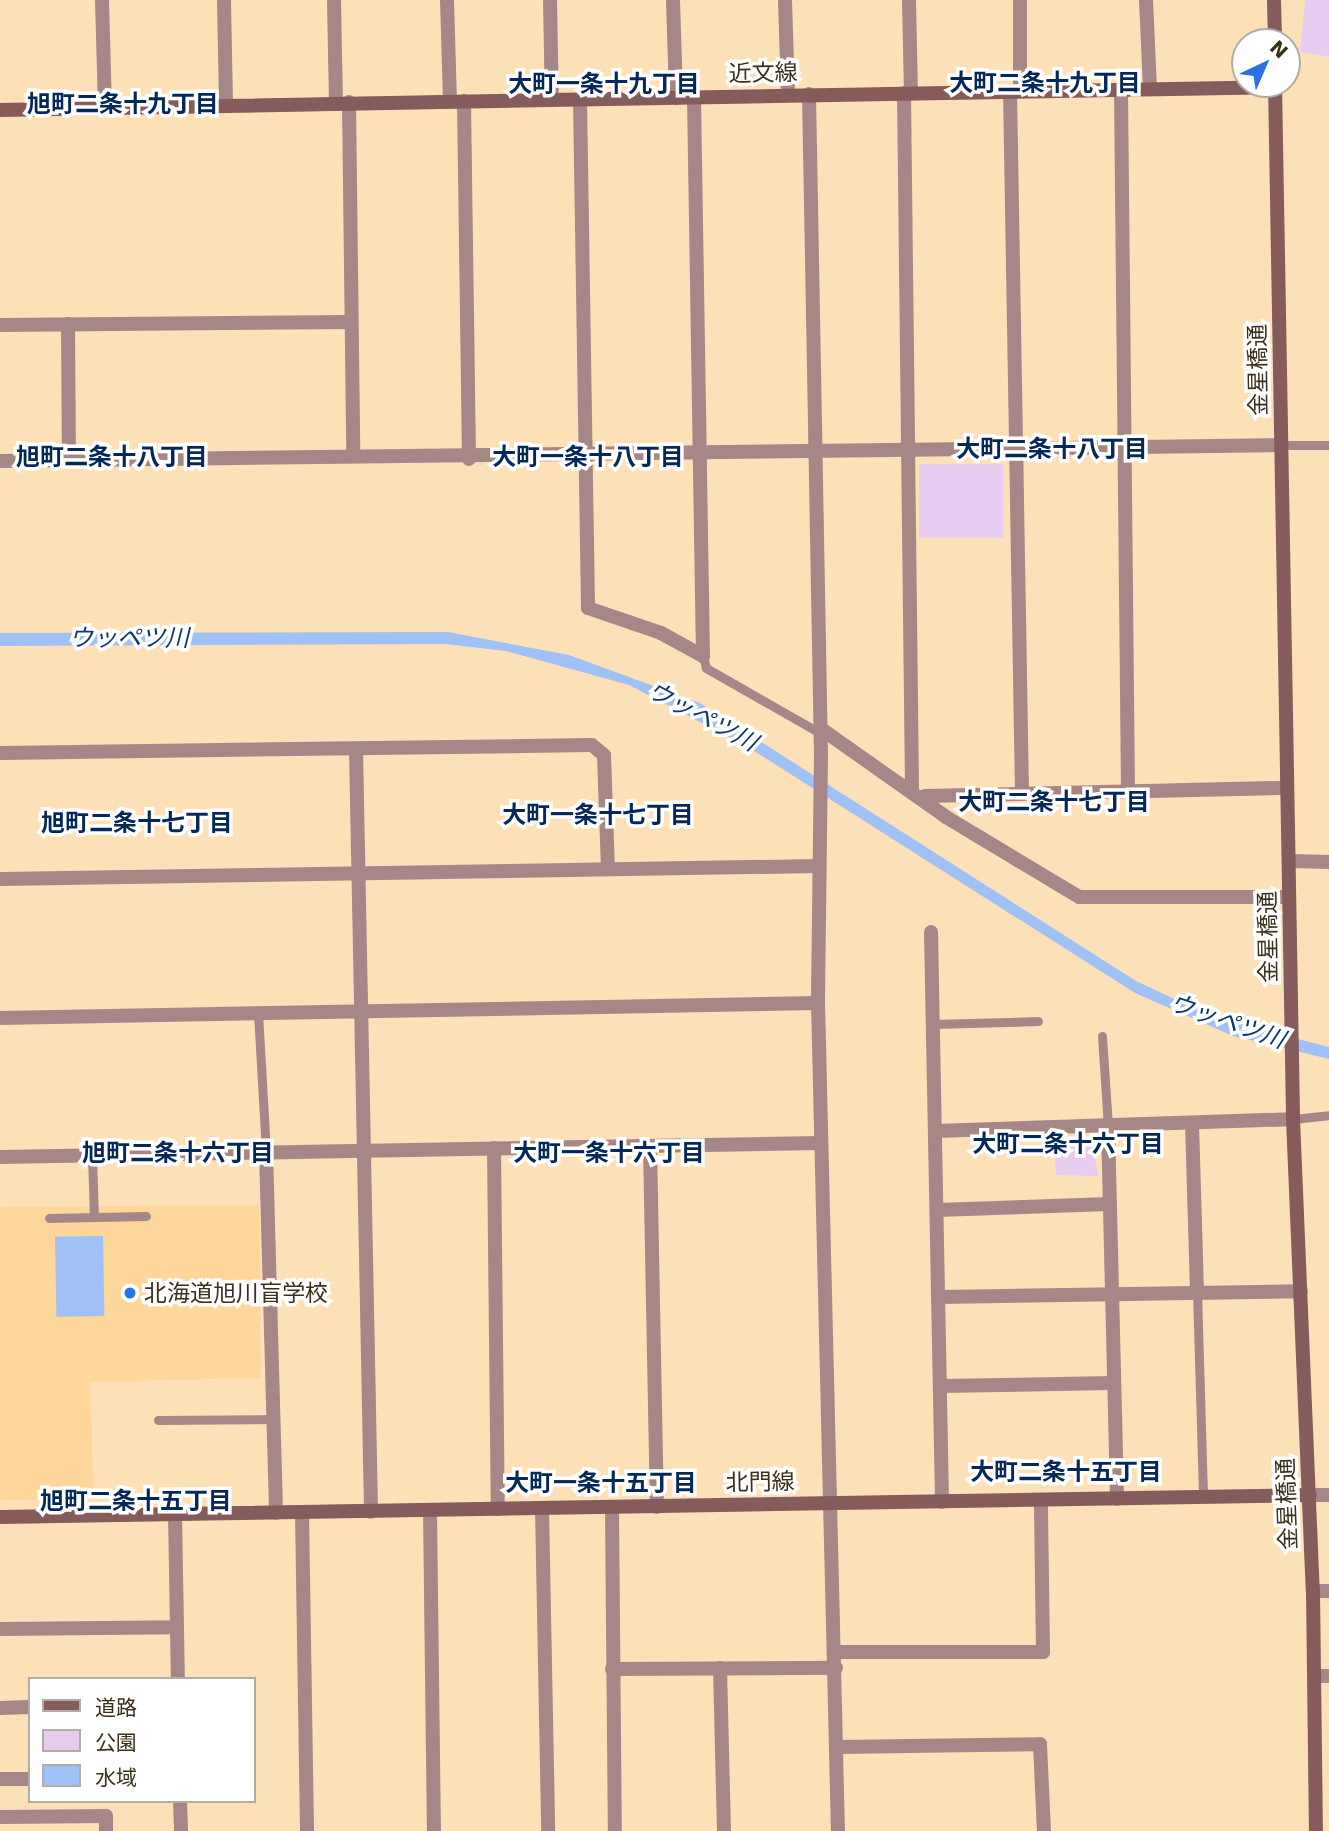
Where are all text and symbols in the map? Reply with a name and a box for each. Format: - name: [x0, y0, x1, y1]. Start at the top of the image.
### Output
- north arrow: [1231, 28, 1301, 98]
- text: N: [1266, 36, 1293, 63]
- street label: 近文線: [728, 59, 798, 87]
- district label: 大町二条十九丁目: [949, 70, 1141, 98]
- district label: 大町一条十九丁目: [508, 71, 700, 99]
- district label: 旭町二条十九丁目: [27, 91, 219, 119]
- street label: 金星橋通: [1243, 324, 1273, 416]
- district label: 大町二条十八丁目: [956, 436, 1148, 464]
- district label: 旭町二条十八丁目: [16, 444, 208, 472]
- district label: 大町一条十八丁目: [492, 444, 684, 472]
- water label: ウッペツ川: [69, 625, 189, 653]
- water label: ウッペツ川: [642, 676, 762, 758]
- district label: 大町二条十七丁目: [958, 789, 1150, 817]
- district label: 大町一条十七丁目: [502, 802, 694, 830]
- district label: 旭町二条十七丁目: [41, 810, 233, 838]
- street label: 金星橋通: [1253, 891, 1283, 983]
- water label: ウッペツ川: [1166, 989, 1288, 1055]
- district label: 大町二条十六丁目: [972, 1131, 1164, 1159]
- district label: 旭町二条十六丁目: [82, 1140, 274, 1168]
- district label: 大町一条十六丁目: [513, 1140, 705, 1168]
- place label: 北海道旭川盲学校: [144, 1279, 328, 1307]
- marker: 北海道旭川盲学校: [122, 1285, 138, 1301]
- street label: 金星橋通: [1272, 1458, 1302, 1550]
- district label: 大町二条十五丁目: [970, 1459, 1162, 1487]
- street label: 北門線: [725, 1468, 795, 1496]
- district label: 大町一条十五丁目: [505, 1470, 697, 1498]
- district label: 旭町二条十五丁目: [40, 1488, 232, 1516]
- legend: [28, 1677, 256, 1803]
- text: 道路: [95, 1696, 137, 1720]
- text: 公園: [95, 1731, 137, 1755]
- text: 水域: [95, 1766, 137, 1790]

